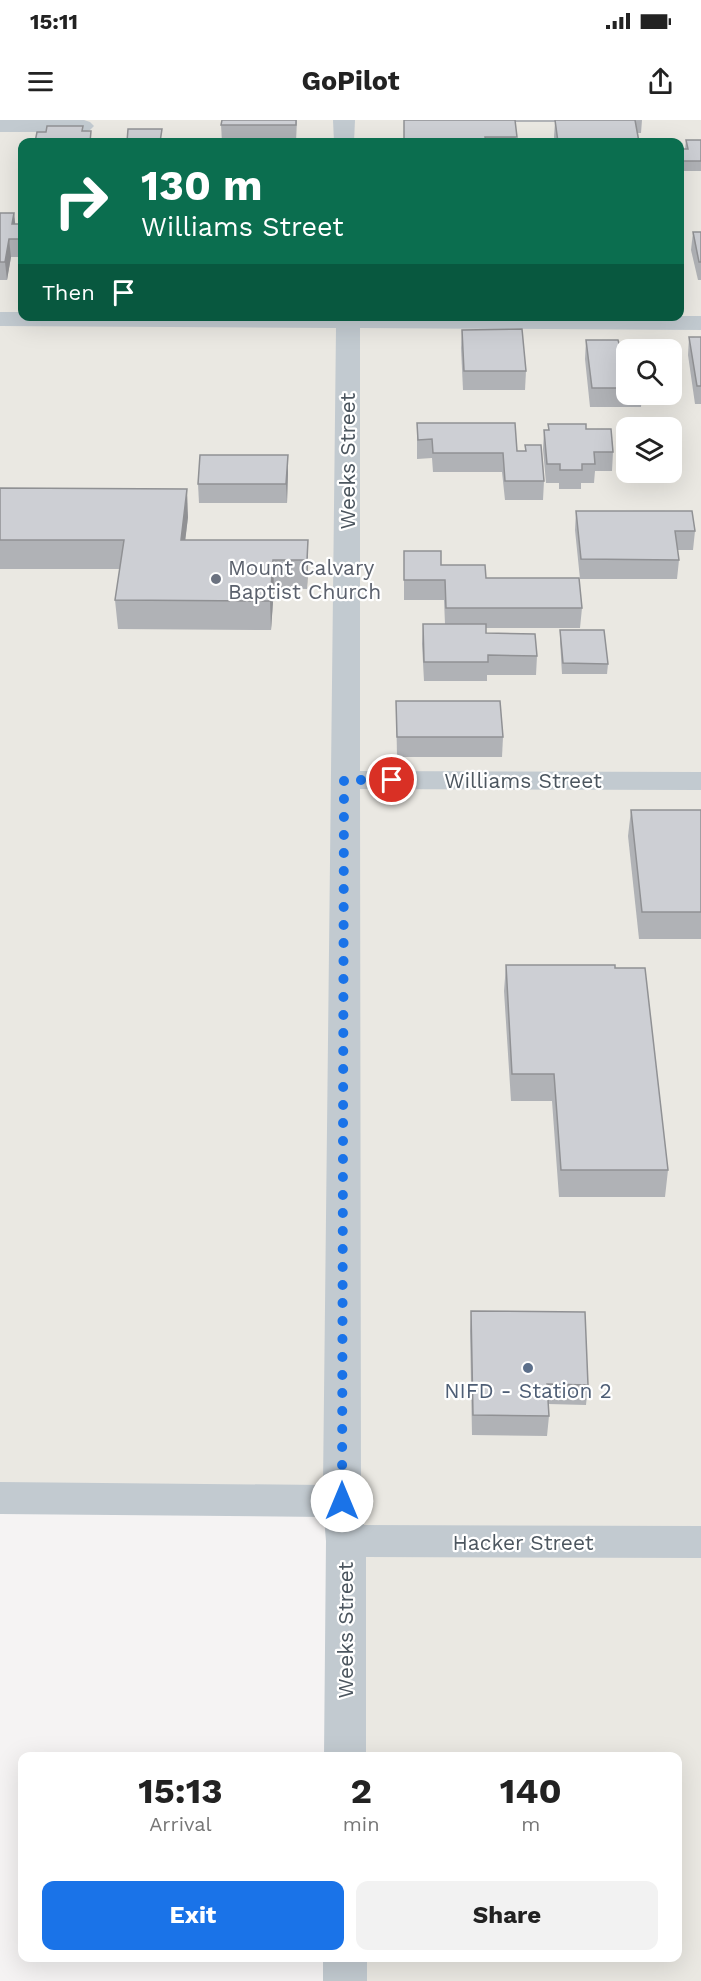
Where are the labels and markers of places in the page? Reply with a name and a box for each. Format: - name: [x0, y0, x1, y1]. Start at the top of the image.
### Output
- place label: Mount Calvary Baptist Church: [228, 555, 381, 604]
- marker: Mount Calvary Baptist Church: [209, 572, 223, 586]
- pin: [366, 754, 417, 805]
- marker: NIFD - Station 2: [521, 1361, 535, 1375]
- place label: NIFD - Station 2: [444, 1378, 612, 1403]

